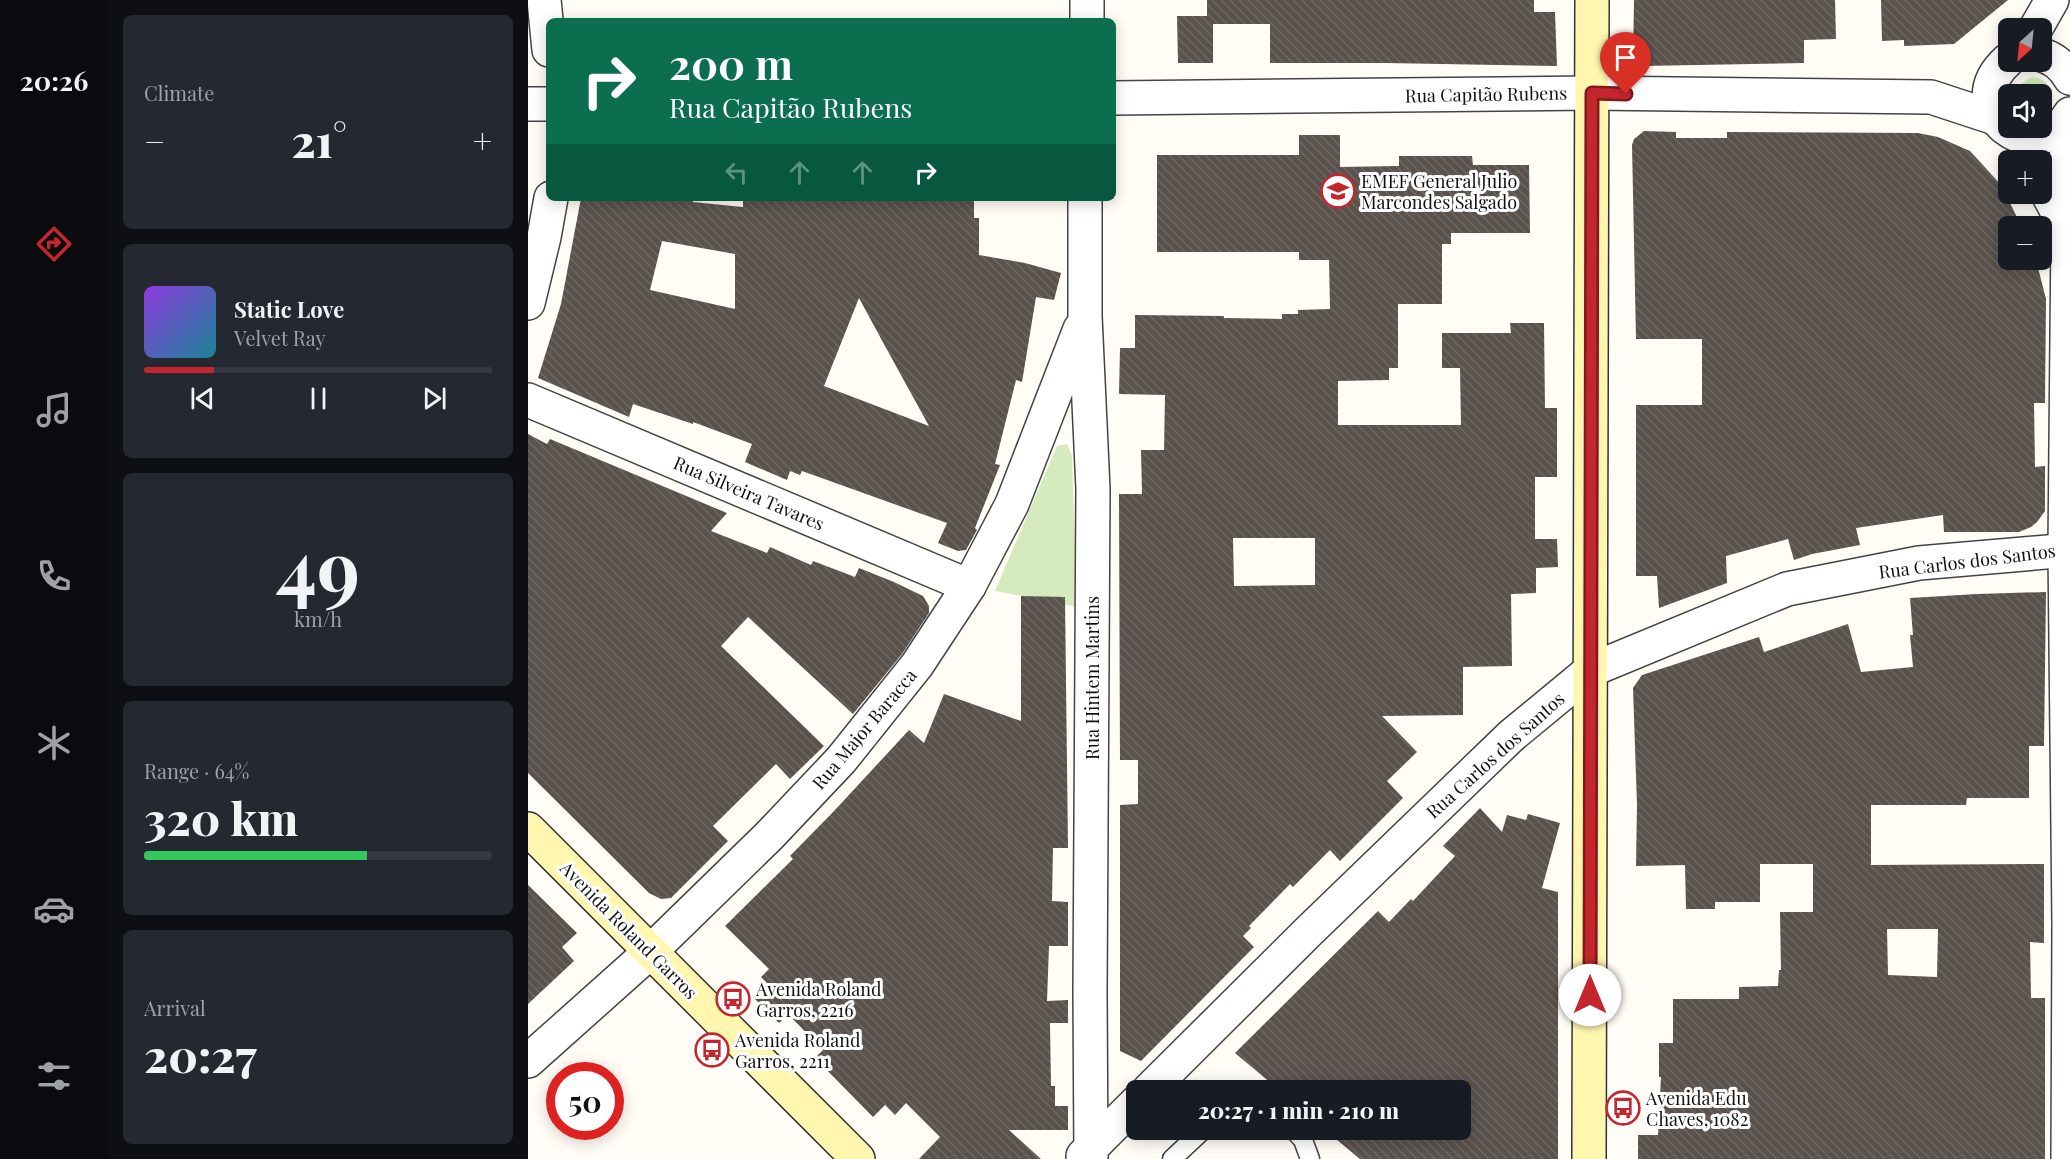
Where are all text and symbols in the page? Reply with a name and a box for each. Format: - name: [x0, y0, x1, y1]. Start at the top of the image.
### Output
- north arrow: [1998, 18, 2052, 72]
- map controls: [1998, 18, 2052, 270]
- pin: [1600, 32, 1651, 94]
- text: 200 m: [669, 35, 793, 91]
- icon: arrive: [1609, 41, 1642, 74]
- icon: right: [570, 42, 648, 120]
- text: 20:26: [20, 62, 88, 98]
- text: Climate: [144, 79, 214, 106]
- street label: Rua Capitão Rubens: [1405, 81, 1567, 107]
- button: sound: [1998, 84, 2052, 138]
- text: Rua Capitão Rubens: [669, 89, 912, 125]
- text: 21°: [291, 109, 347, 169]
- text: −: [144, 118, 165, 162]
- text: +: [473, 118, 492, 162]
- button: +: [1998, 150, 2052, 204]
- icon: left: [720, 156, 753, 189]
- icon: ahead: [783, 156, 816, 189]
- icon: ahead: [846, 156, 879, 189]
- icon: right: [909, 156, 942, 189]
- place label: EMEF General Julio Marcondes Salgado: [1361, 169, 1518, 214]
- school or university icon: EMEF General Julio Marcondes Salgado: [1320, 173, 1356, 209]
- button: −: [1998, 216, 2052, 270]
- icon: directions: [33, 223, 75, 265]
- text: Static Love: [234, 294, 344, 324]
- text: Velvet Ray: [234, 324, 326, 351]
- icon: previous: [186, 382, 219, 415]
- icon: pause: [302, 382, 335, 415]
- icon: next: [418, 382, 451, 415]
- icon: music: [33, 389, 75, 431]
- street label: Rua Silveira Tavares: [670, 450, 828, 536]
- text: 49: [276, 514, 360, 618]
- street label: Rua Carlos dos Santos: [1877, 538, 2057, 584]
- icon: phone: [33, 555, 75, 597]
- street label: Rua Hintem Martins: [1080, 596, 1104, 760]
- text: km/h: [294, 605, 342, 632]
- street label: Rua Major Baracca: [806, 664, 922, 794]
- street label: Rua Carlos dos Santos: [1421, 686, 1569, 824]
- icon: climate: [33, 722, 75, 764]
- text: Range · 64%: [144, 757, 249, 784]
- text: 320 km: [144, 787, 298, 847]
- street label: Avenida Roland Garros: [554, 855, 703, 1004]
- icon: car: [33, 888, 75, 930]
- position arrow: [1558, 963, 1622, 1027]
- place label: Avenida Roland Garros, 2216: [755, 977, 882, 1022]
- bus stop icon: Avenida Roland Garros, 2216: [715, 981, 751, 1017]
- text: Arrival: [144, 994, 206, 1021]
- text: 20:27: [144, 1024, 257, 1084]
- place label: Avenida Roland Garros, 2211: [734, 1028, 861, 1073]
- bus stop icon: Avenida Roland Garros, 2211: [694, 1032, 730, 1068]
- icon: filters: [33, 1055, 75, 1097]
- speed limit sign: 50: [546, 1062, 624, 1140]
- place label: Avenida Edu Chaves, 1082: [1645, 1086, 1748, 1131]
- bus stop icon: Avenida Edu Chaves, 1082: [1605, 1090, 1641, 1126]
- text: 20:27 · 1 min · 210 m: [1198, 1095, 1399, 1125]

